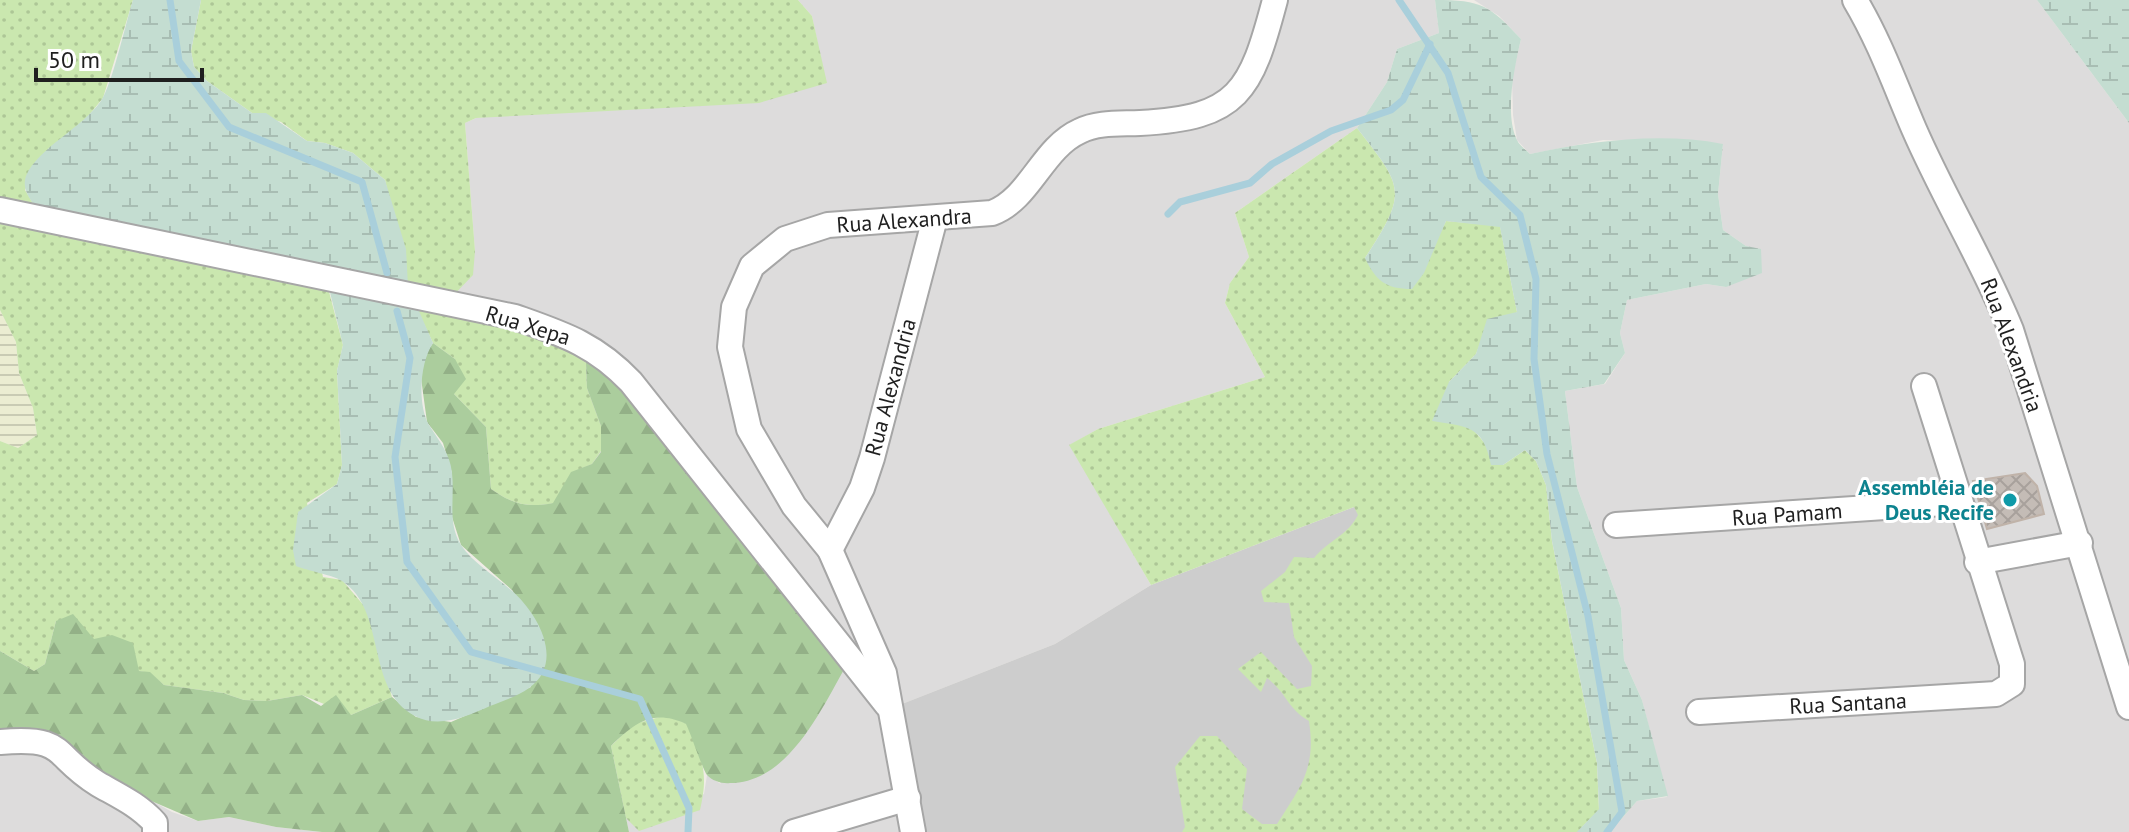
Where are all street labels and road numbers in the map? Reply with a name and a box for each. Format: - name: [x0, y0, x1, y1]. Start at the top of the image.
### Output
- street label: Rua Alexandra: [836, 201, 972, 239]
- street label: Rua Alexandria: [1975, 274, 2049, 416]
- street label: Rua Xepa: [482, 299, 574, 351]
- street label: Rua Alexandria: [858, 315, 922, 459]
- street label: Rua Pamam: [1731, 496, 1843, 532]
- street label: Rua Santana: [1789, 686, 1907, 720]

